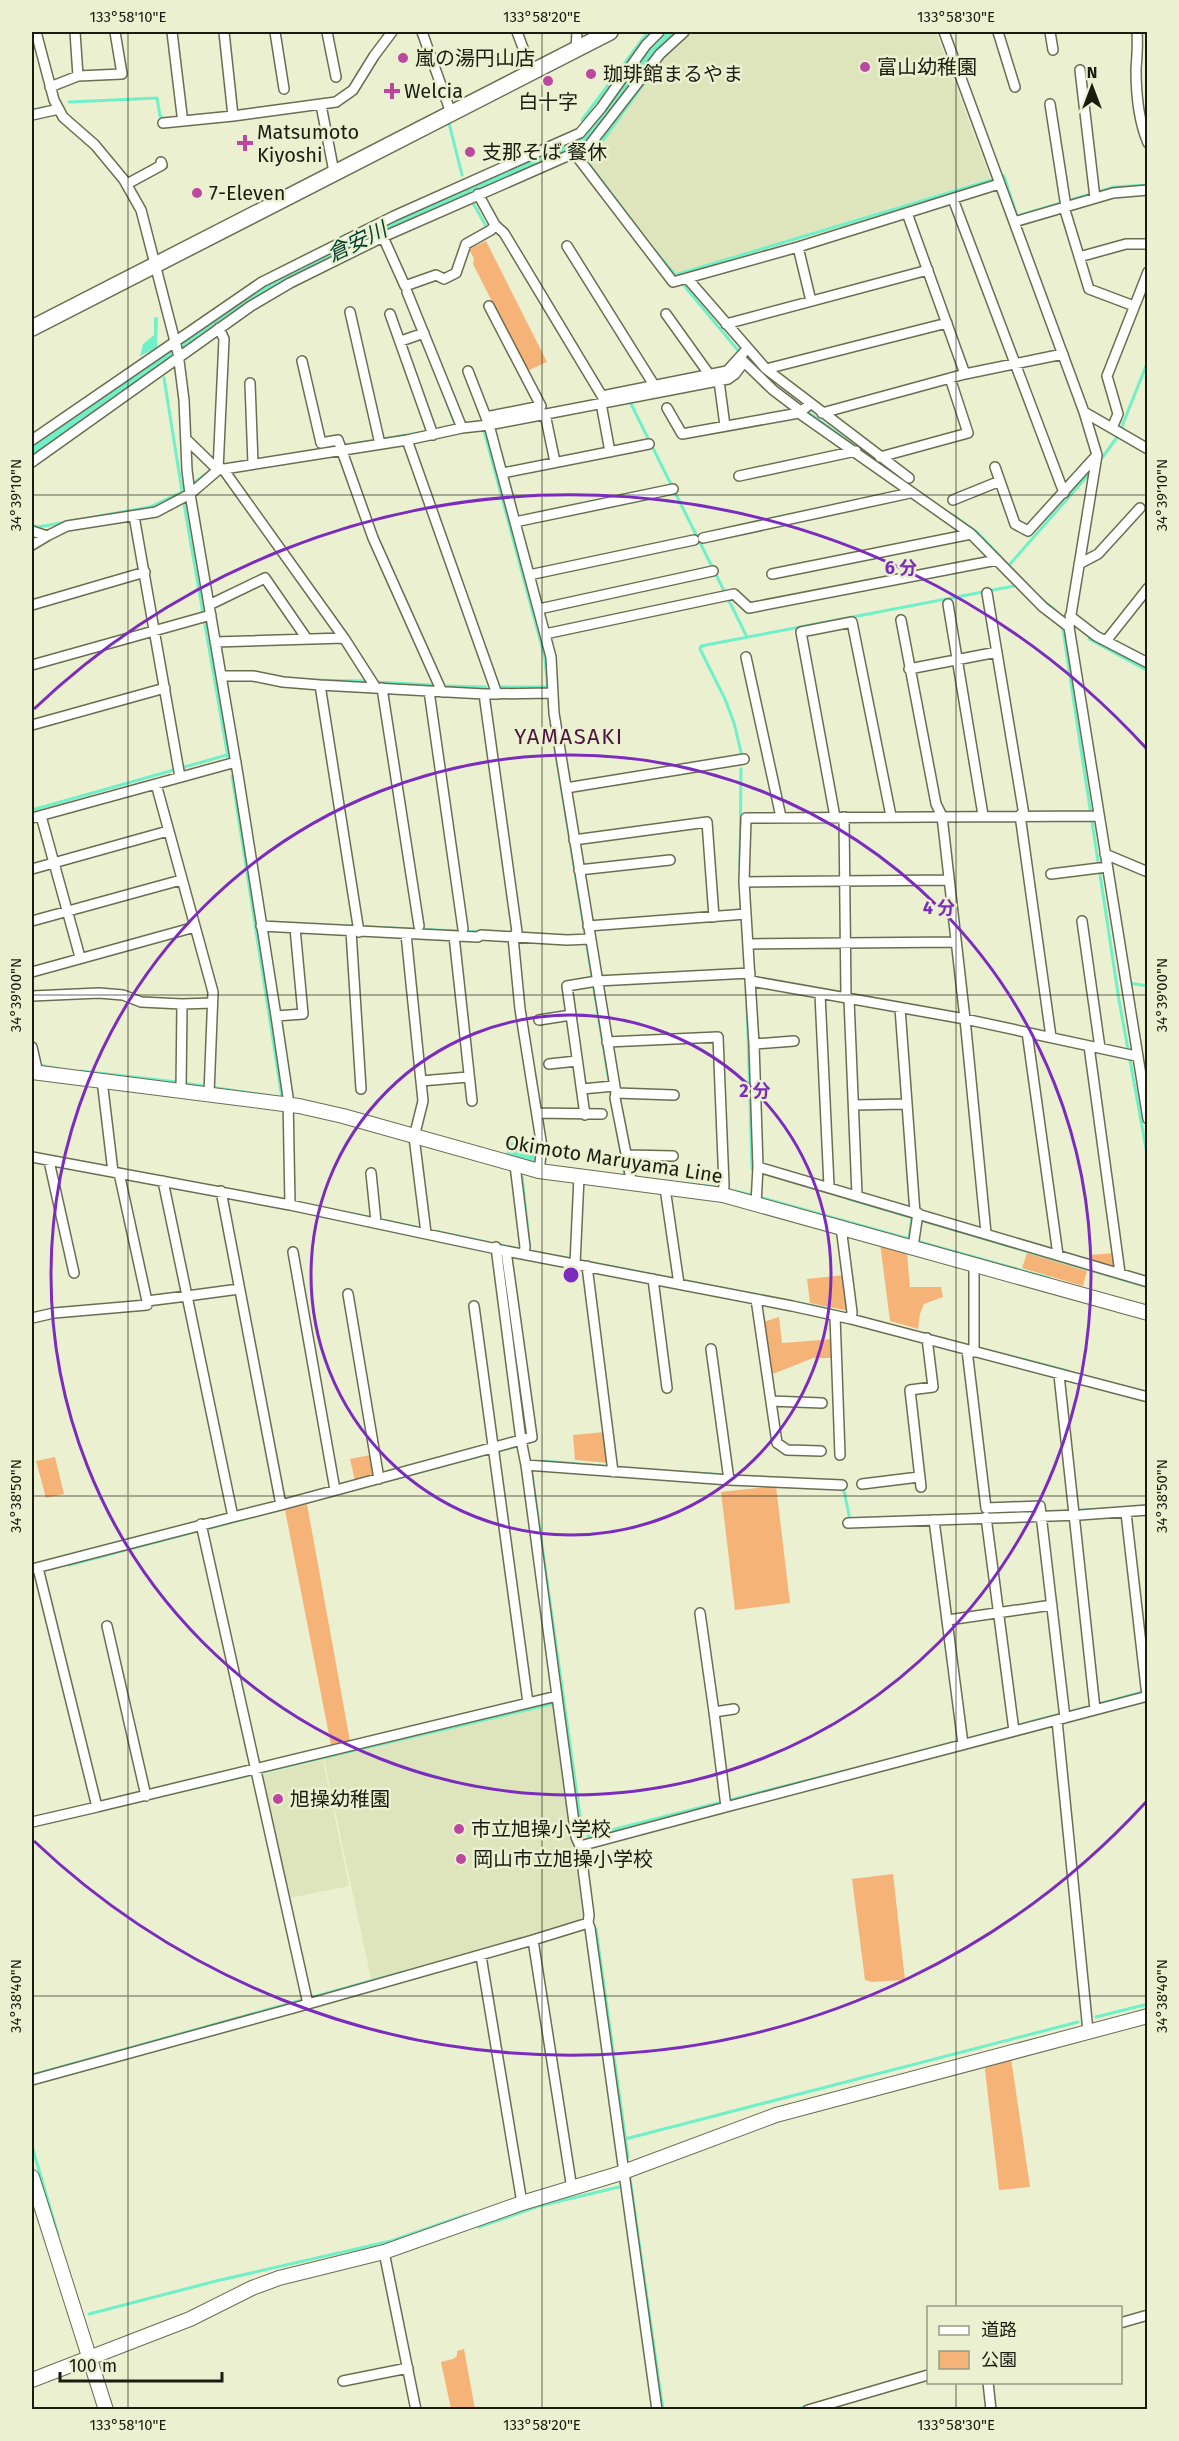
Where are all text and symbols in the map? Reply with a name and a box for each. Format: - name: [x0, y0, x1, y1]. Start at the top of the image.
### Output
- text: 133°58'10"E: [90, 8, 166, 26]
- text: 133°58'20"E: [503, 8, 581, 26]
- text: 133°58'30"E: [917, 8, 995, 26]
- place label: 嵐の湯円山店: [415, 46, 535, 70]
- marker: 嵐の湯円山店: [396, 51, 410, 65]
- place label: 富山幼稚園: [877, 55, 977, 79]
- north arrow: [1062, 57, 1122, 117]
- marker: 富山幼稚園: [858, 60, 872, 74]
- place label: 珈琲館まるやま: [603, 62, 743, 86]
- text: N: [1087, 63, 1097, 82]
- marker: 珈琲館まるやま: [584, 67, 598, 81]
- marker: 白十字: [541, 74, 555, 88]
- place label: Welcia: [404, 79, 463, 103]
- marker: Welcia: [385, 84, 399, 98]
- place label: 白十字: [518, 90, 578, 114]
- place label: Matsumoto Kiyoshi: [257, 120, 359, 167]
- marker: Matsumoto Kiyoshi: [238, 136, 252, 150]
- place label: 支那そば 餐休: [482, 140, 607, 164]
- marker: 支那そば 餐休: [463, 145, 477, 159]
- place label: 7-Eleven: [209, 181, 285, 205]
- marker: 7-Eleven: [190, 186, 204, 200]
- water label: 倉安川: [323, 216, 393, 267]
- text: 34°39'10"N: [7, 459, 25, 531]
- text: 34°39'10"N: [1153, 459, 1171, 531]
- text: 6 分: [885, 557, 917, 579]
- district label: YAMASAKI: [514, 723, 624, 750]
- text: 4 分: [923, 897, 955, 919]
- text: 34°39'00"N: [7, 958, 25, 1032]
- text: 34°39'00"N: [1153, 958, 1171, 1032]
- text: 2 分: [739, 1080, 771, 1102]
- street label: Okimoto Maruyama Line: [503, 1130, 725, 1188]
- centre of rings: [561, 1265, 581, 1285]
- text: 34°38'50"N: [7, 1459, 25, 1533]
- text: 34°38'50"N: [1153, 1459, 1171, 1533]
- place label: 旭操幼稚園: [290, 1787, 390, 1811]
- marker: 旭操幼稚園: [271, 1792, 285, 1806]
- place label: 市立旭操小学校: [471, 1817, 611, 1841]
- marker: 市立旭操小学校: [452, 1822, 466, 1836]
- place label: 岡山市立旭操小学校: [473, 1847, 653, 1871]
- marker: 岡山市立旭操小学校: [454, 1852, 468, 1866]
- text: 34°38'40"N: [7, 1959, 25, 2033]
- text: 34°38'40"N: [1153, 1959, 1171, 2033]
- legend: [927, 2306, 1122, 2384]
- text: 道路: [981, 2319, 1017, 2341]
- scale bar: [60, 2345, 222, 2383]
- text: 公園: [981, 2349, 1017, 2371]
- text: 100 m: [69, 2355, 117, 2377]
- text: 133°58'10"E: [90, 2416, 166, 2434]
- text: 133°58'20"E: [503, 2416, 581, 2434]
- text: 133°58'30"E: [917, 2416, 995, 2434]

